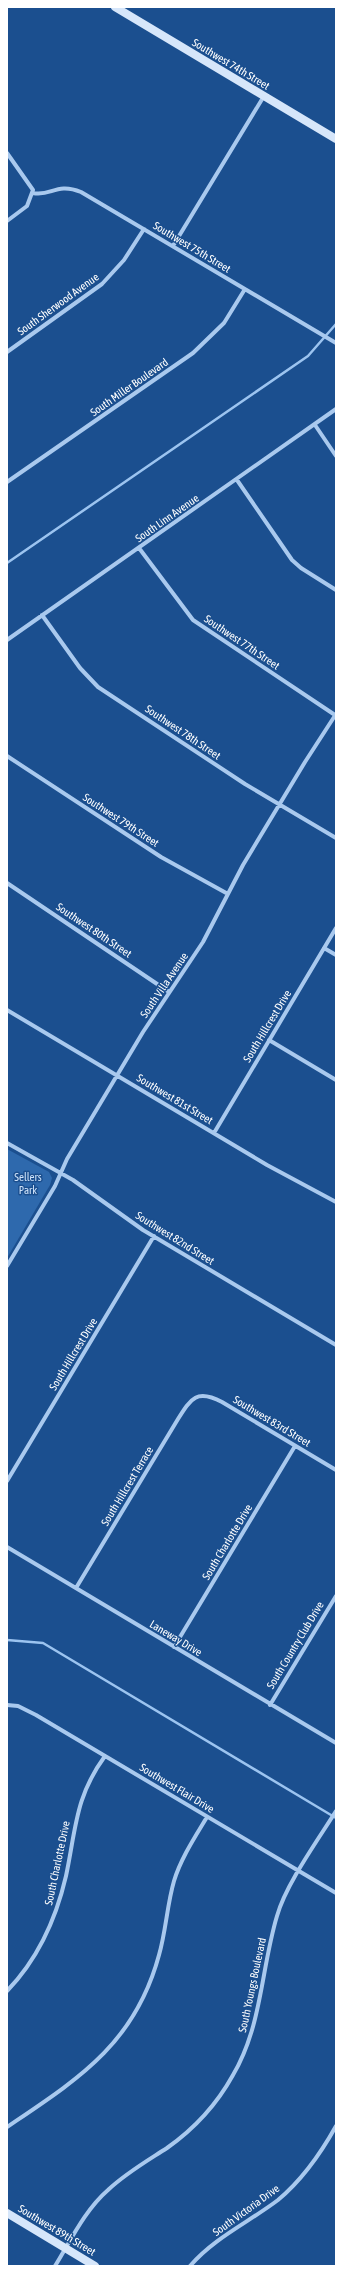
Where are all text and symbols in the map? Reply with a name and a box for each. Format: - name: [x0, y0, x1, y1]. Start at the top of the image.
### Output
- street label: Southwest 74th Street: [190, 36, 272, 92]
- street label: Southwest 75th Street: [151, 219, 233, 275]
- street label: South Sherwood Avenue: [15, 271, 101, 337]
- street label: South Miller Boulevard: [88, 356, 170, 418]
- street label: South Linn Avenue: [133, 492, 201, 544]
- street label: Southwest 77th Street: [202, 612, 282, 672]
- street label: Southwest 78th Street: [143, 702, 223, 762]
- street label: Southwest 79th Street: [81, 791, 161, 849]
- street label: Southwest 80th Street: [54, 900, 134, 960]
- street label: South Villa Avenue: [138, 950, 190, 1020]
- street label: South Hillcrest Drive: [241, 988, 293, 1064]
- street label: Southwest 81st Street: [135, 1072, 215, 1126]
- park label: Sellers Park: [14, 1171, 42, 1196]
- street label: Southwest 82nd Street: [134, 1209, 216, 1267]
- street label: South Hillcrest Drive: [47, 1316, 99, 1392]
- street label: Southwest 83rd Street: [231, 1393, 313, 1449]
- street label: South Hillcrest Terrace: [99, 1444, 155, 1528]
- street label: South Charlotte Drive: [200, 1502, 254, 1582]
- street label: South Country Club Drive: [264, 1599, 326, 1691]
- street label: Laneway Drive: [148, 1618, 204, 1658]
- street label: Southwest Flair Drive: [138, 1761, 216, 1815]
- street label: South Charlotte Drive: [42, 1820, 72, 1906]
- street label: South Youngs Boulevard: [236, 1936, 268, 2034]
- street label: South Victoria Drive: [210, 2182, 282, 2238]
- street label: Southwest 89th Street: [16, 2202, 98, 2258]

